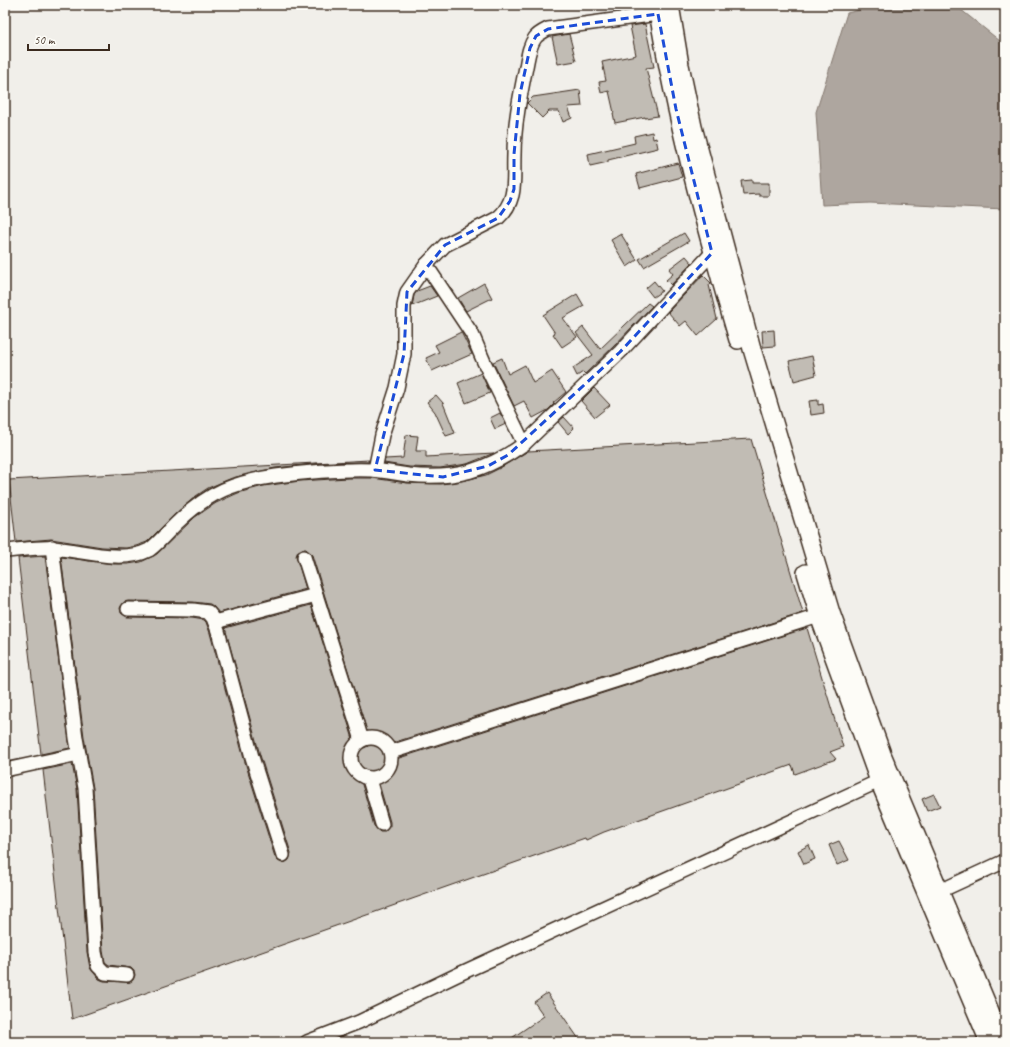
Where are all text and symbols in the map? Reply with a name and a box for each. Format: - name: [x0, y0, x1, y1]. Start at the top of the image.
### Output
- scale bar: [28, 26, 109, 52]
- text: 50 m: [34, 32, 56, 48]

